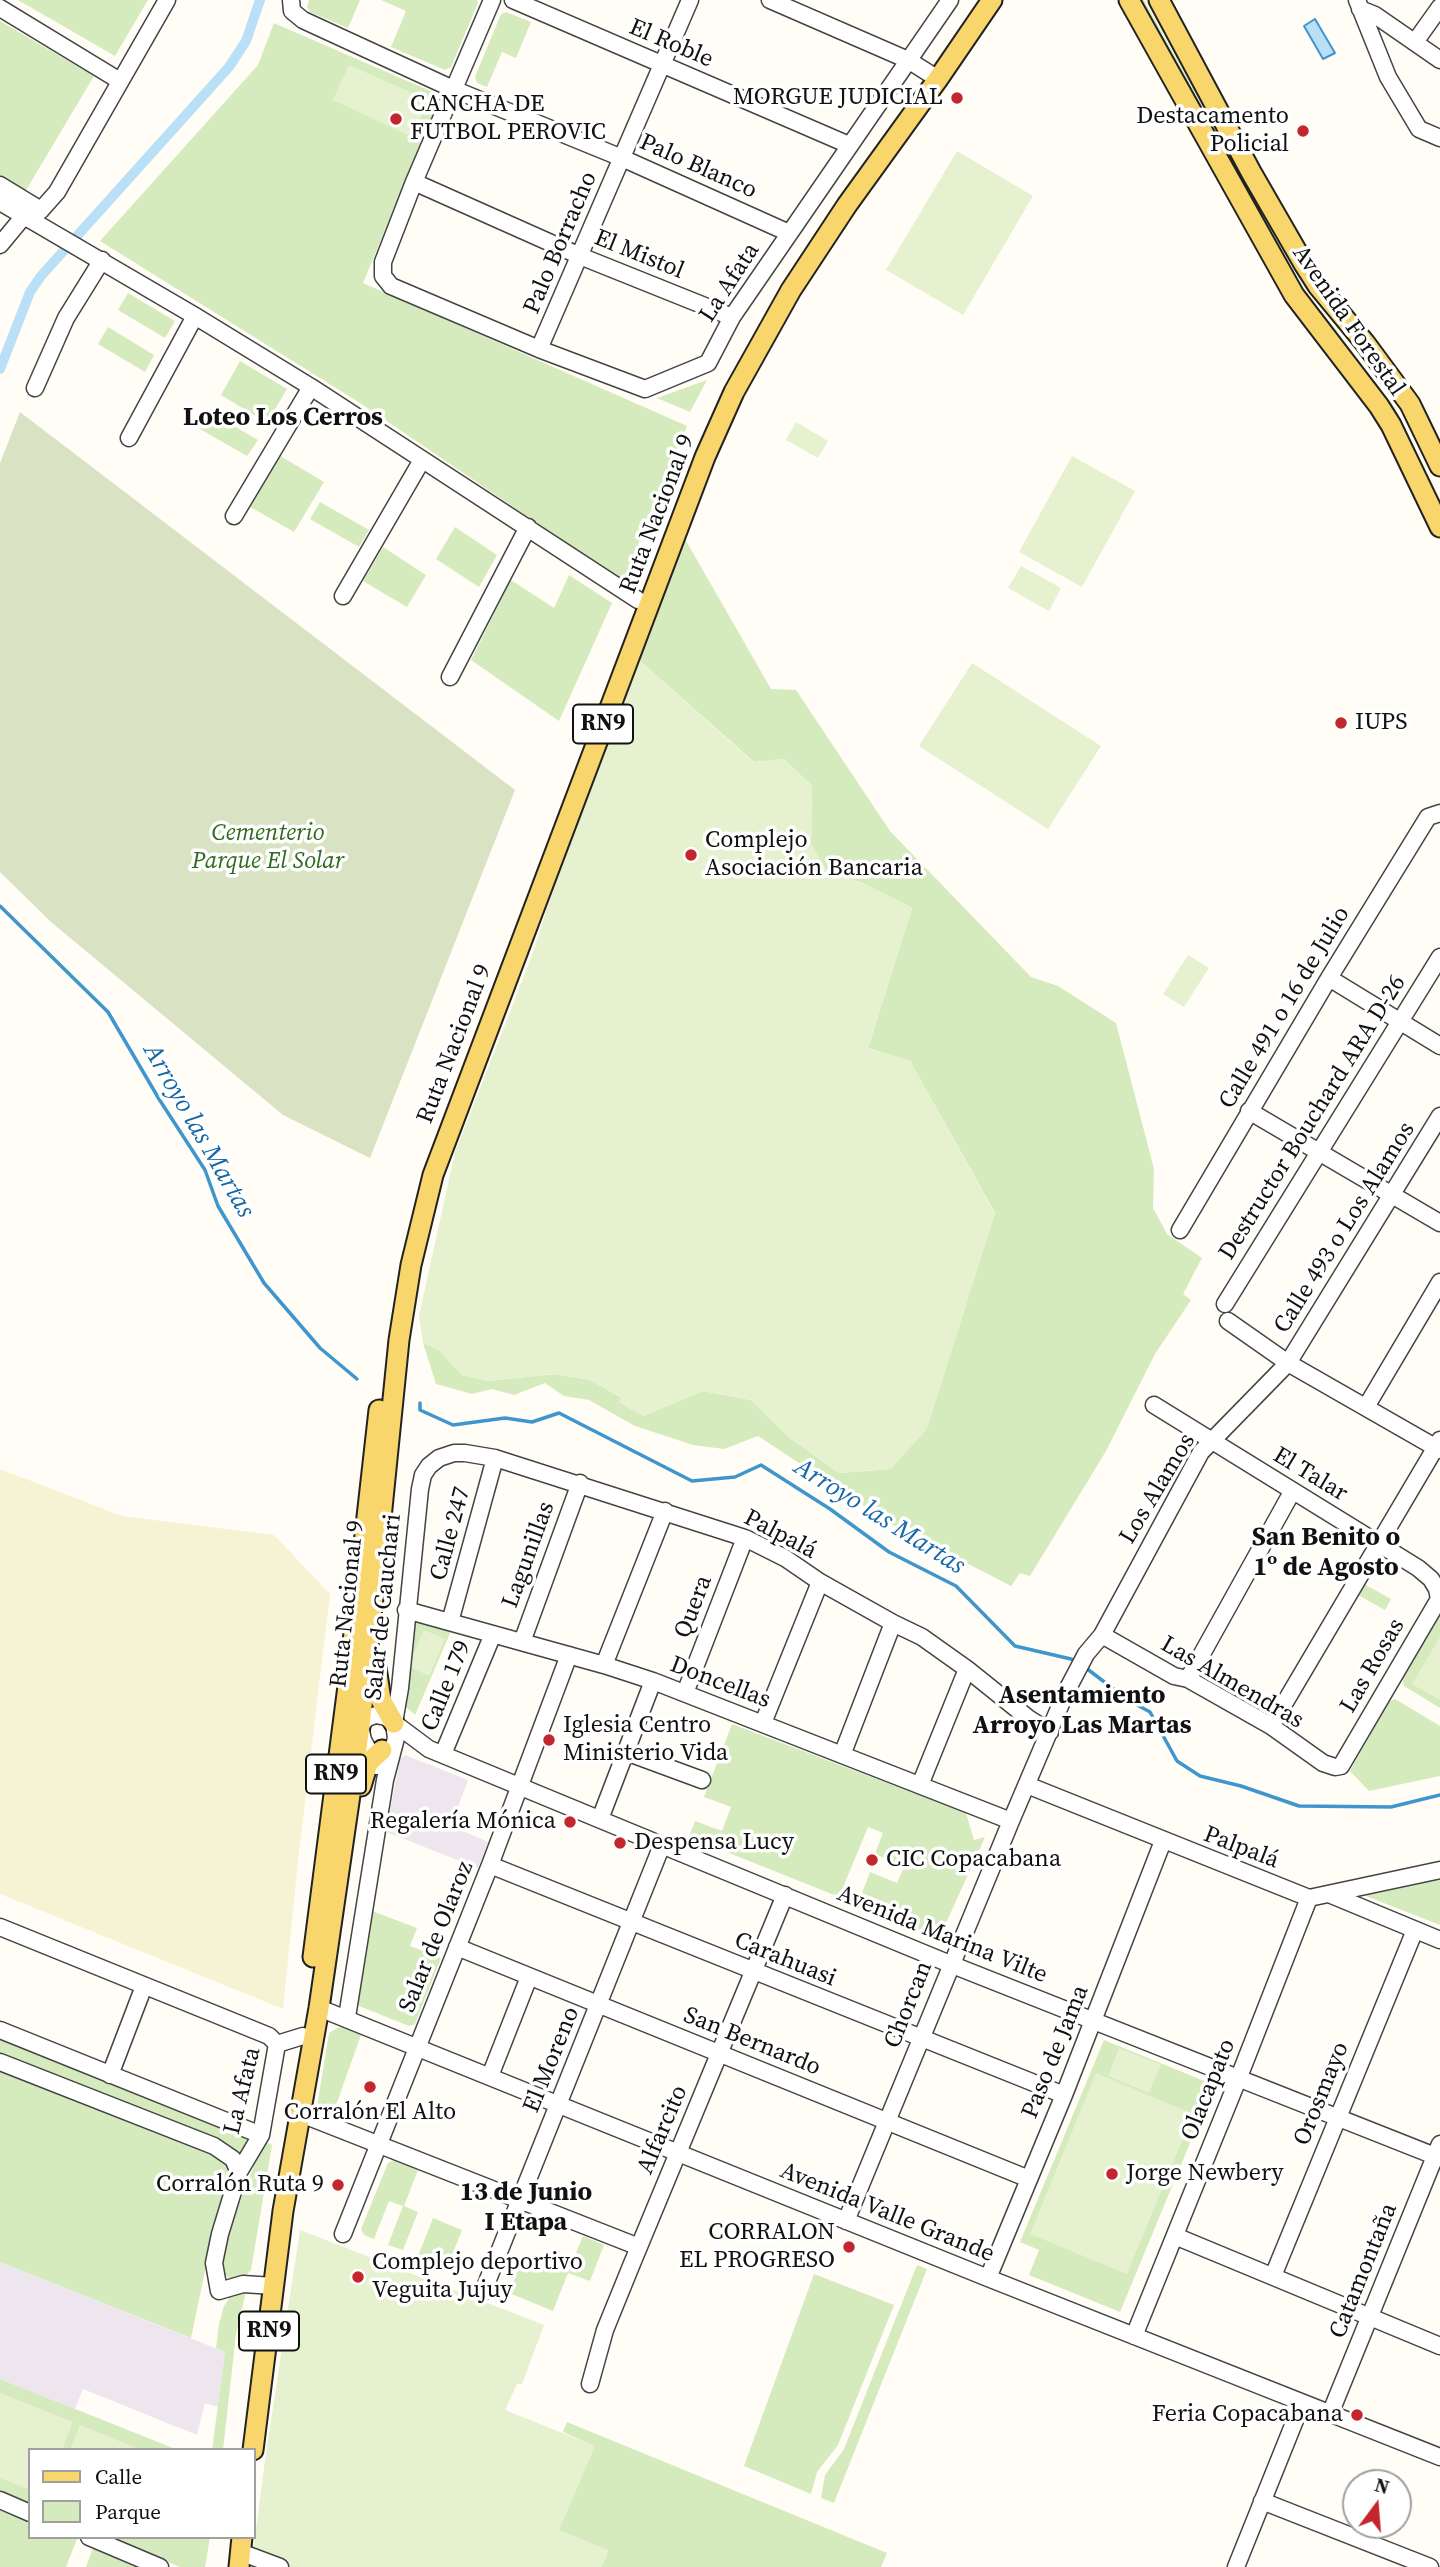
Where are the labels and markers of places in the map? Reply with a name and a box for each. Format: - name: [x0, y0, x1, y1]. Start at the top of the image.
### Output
- place label: MORGUE JUDICIAL: [733, 84, 943, 112]
- marker: MORGUE JUDICIAL: [949, 90, 965, 106]
- place label: CANCHA DE FUTBOL PEROVIC: [410, 91, 606, 147]
- place label: Destacamento Policial: [1136, 103, 1289, 159]
- marker: CANCHA DE FUTBOL PEROVIC: [388, 111, 404, 127]
- marker: Destacamento Policial: [1295, 123, 1311, 139]
- place label: IUPS: [1355, 709, 1408, 737]
- marker: IUPS: [1333, 715, 1349, 731]
- place label: Complejo Asociación Bancaria: [705, 827, 923, 883]
- marker: Complejo Asociación Bancaria: [683, 847, 699, 863]
- place label: Iglesia Centro Ministerio Vida: [563, 1712, 728, 1768]
- marker: Iglesia Centro Ministerio Vida: [541, 1732, 557, 1748]
- place label: Regalería Mónica: [370, 1808, 556, 1836]
- marker: Regalería Mónica: [562, 1814, 578, 1830]
- place label: Despensa Lucy: [634, 1829, 794, 1857]
- marker: Despensa Lucy: [612, 1835, 628, 1851]
- place label: CIC Copacabana: [886, 1846, 1061, 1874]
- marker: CIC Copacabana: [864, 1852, 880, 1868]
- marker: Corralón El Alto: [362, 2079, 378, 2095]
- place label: Corralón El Alto: [284, 2099, 456, 2127]
- place label: Jorge Newbery: [1126, 2160, 1284, 2188]
- marker: Jorge Newbery: [1104, 2166, 1120, 2182]
- place label: Corralón Ruta 9: [156, 2171, 324, 2199]
- marker: Corralón Ruta 9: [330, 2177, 346, 2193]
- place label: CORRALON EL PROGRESO: [679, 2219, 835, 2275]
- marker: CORRALON EL PROGRESO: [841, 2239, 857, 2255]
- place label: Complejo deportivo Veguita Jujuy: [372, 2249, 583, 2305]
- marker: Complejo deportivo Veguita Jujuy: [350, 2269, 366, 2285]
- place label: Feria Copacabana: [1152, 2401, 1343, 2429]
- marker: Feria Copacabana: [1349, 2407, 1365, 2423]

